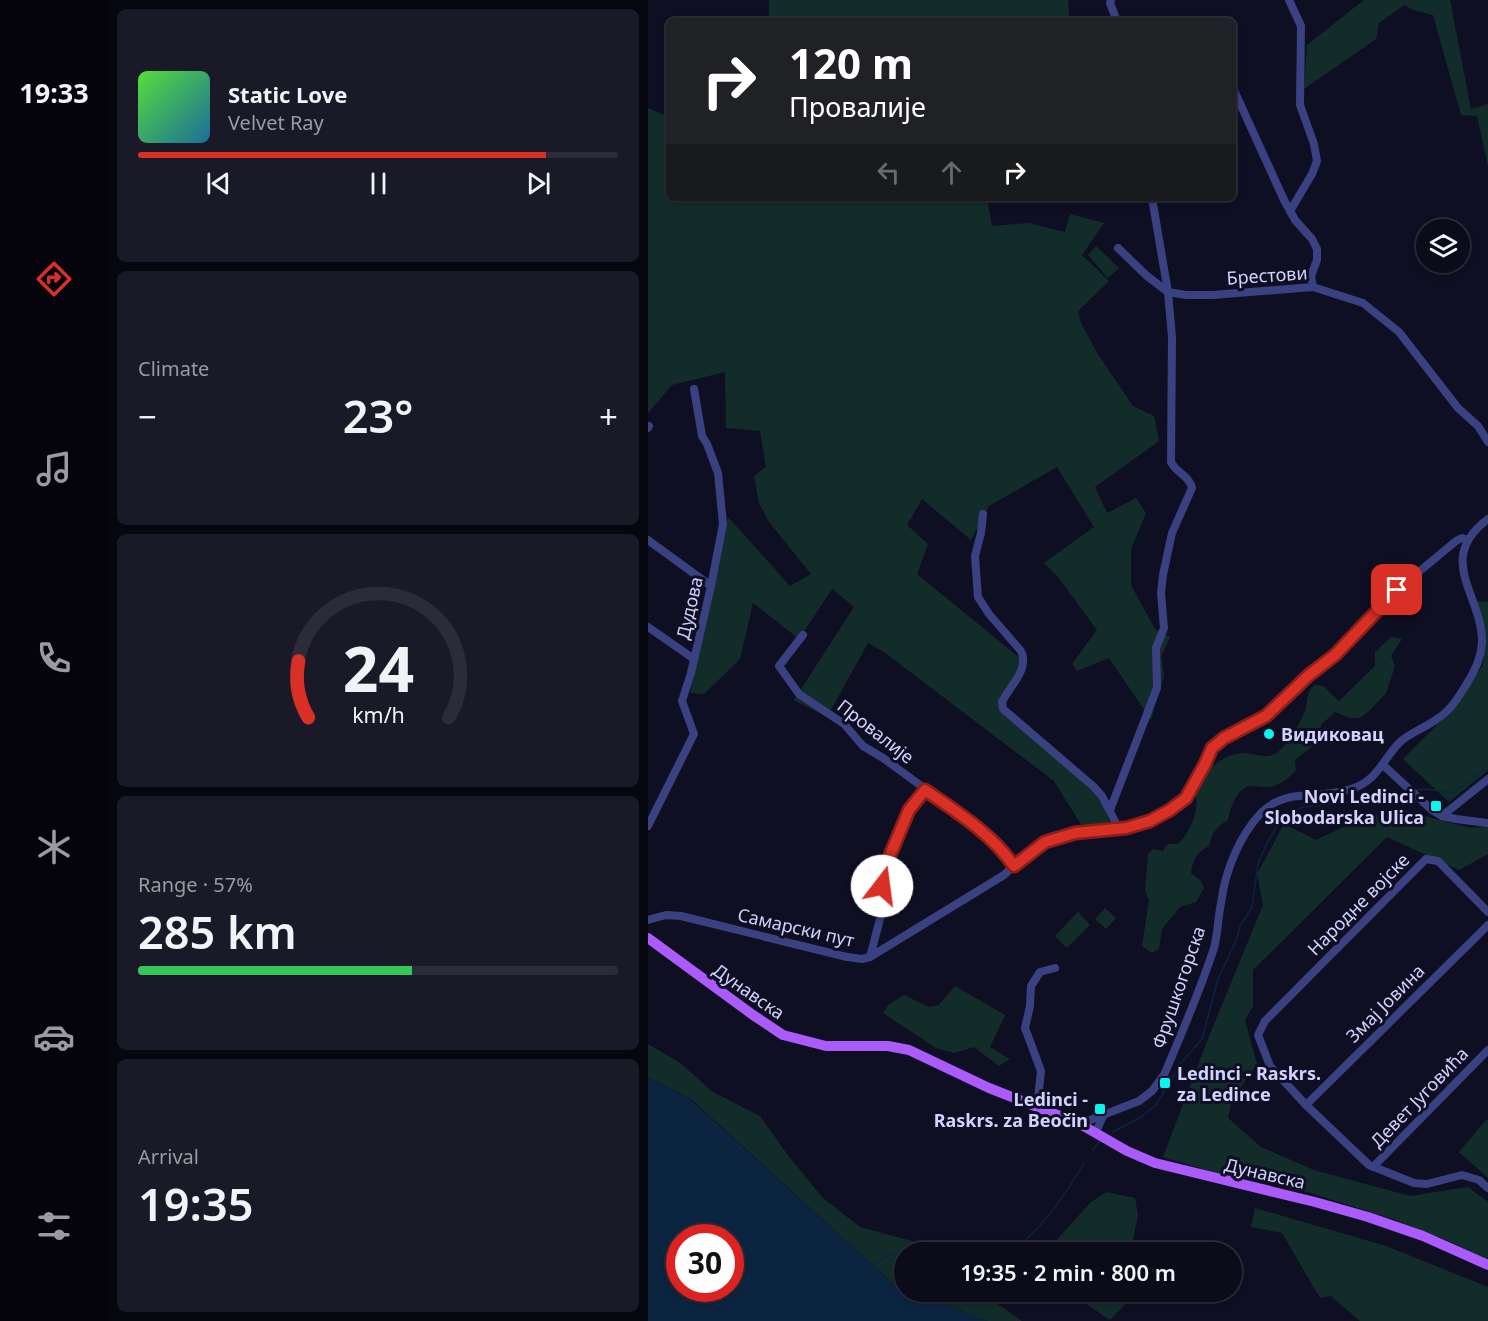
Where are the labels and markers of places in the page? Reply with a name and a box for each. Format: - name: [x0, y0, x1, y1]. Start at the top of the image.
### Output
- pin: [1371, 564, 1422, 615]
- place label: Видиковац: [1281, 722, 1384, 746]
- marker: Видиковац: [1262, 727, 1276, 741]
- place label: Novi Ledinci - Slobodarska Ulica: [1265, 784, 1424, 829]
- marker: Novi Ledinci - Slobodarska Ulica: [1429, 799, 1443, 813]
- place label: Ledinci - Raskrs. za Ledince: [1177, 1061, 1321, 1106]
- marker: Ledinci - Raskrs. za Ledince: [1158, 1076, 1172, 1090]
- place label: Ledinci - Raskrs. za Beočin: [934, 1087, 1088, 1132]
- marker: Ledinci - Raskrs. za Beočin: [1093, 1102, 1107, 1116]

